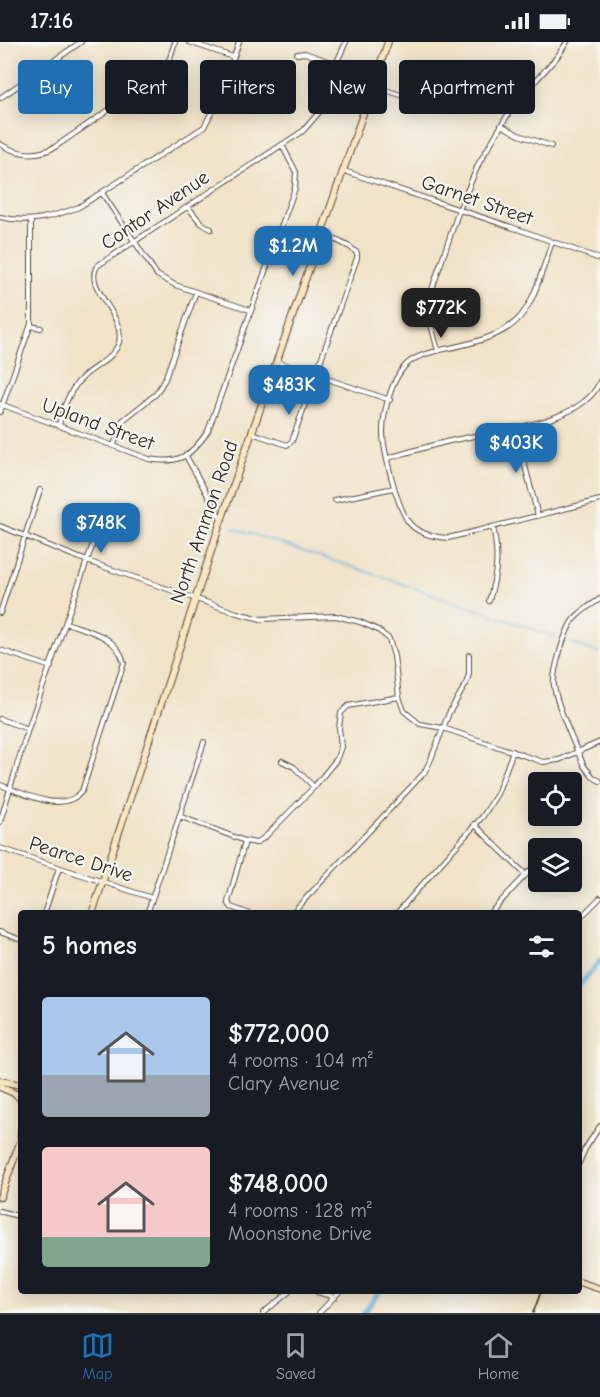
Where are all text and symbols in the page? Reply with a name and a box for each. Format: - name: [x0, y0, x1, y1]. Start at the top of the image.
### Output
- text: 17:16: [30, 8, 73, 34]
- chip: Buy: [18, 60, 93, 114]
- chip: Rent: [105, 60, 188, 114]
- chip: Filters: [200, 60, 296, 114]
- chip: New: [308, 60, 387, 114]
- chip: Apartment: [399, 60, 535, 114]
- street label: Contor Avenue: [97, 165, 213, 255]
- street label: Garnet Street: [418, 170, 537, 230]
- pin: $1.2M: [251, 226, 335, 277]
- text: $1.2M: [268, 234, 318, 257]
- pin: $772K: [399, 288, 483, 339]
- text: $772K: [415, 296, 467, 319]
- pin: $483K: [247, 365, 331, 416]
- text: $483K: [263, 373, 315, 396]
- street label: Upland Street: [39, 393, 158, 455]
- pin: $403K: [474, 423, 558, 474]
- text: $403K: [489, 431, 543, 454]
- street label: North Ammon Road: [165, 437, 243, 607]
- pin: $748K: [59, 503, 143, 554]
- text: $748K: [76, 511, 126, 534]
- map controls: [528, 772, 582, 892]
- button: locate: [528, 772, 582, 826]
- street label: Pearce Drive: [26, 831, 136, 887]
- button: layers: [528, 838, 582, 892]
- icon: filters: [525, 930, 558, 963]
- text: 5 homes: [42, 931, 137, 961]
- text: $772,000: [228, 1019, 330, 1049]
- icon: home: [90, 1021, 162, 1093]
- text: 4 rooms · 104 m²: [228, 1049, 373, 1072]
- text: Clary Avenue: [228, 1072, 339, 1095]
- text: $748,000: [228, 1169, 328, 1199]
- icon: home: [90, 1171, 162, 1243]
- text: 4 rooms · 128 m²: [228, 1199, 372, 1222]
- text: Moonstone Drive: [228, 1222, 372, 1245]
- tab: Map: [81, 1329, 114, 1383]
- tab: Saved: [276, 1329, 316, 1383]
- tab: Home: [478, 1329, 519, 1383]

